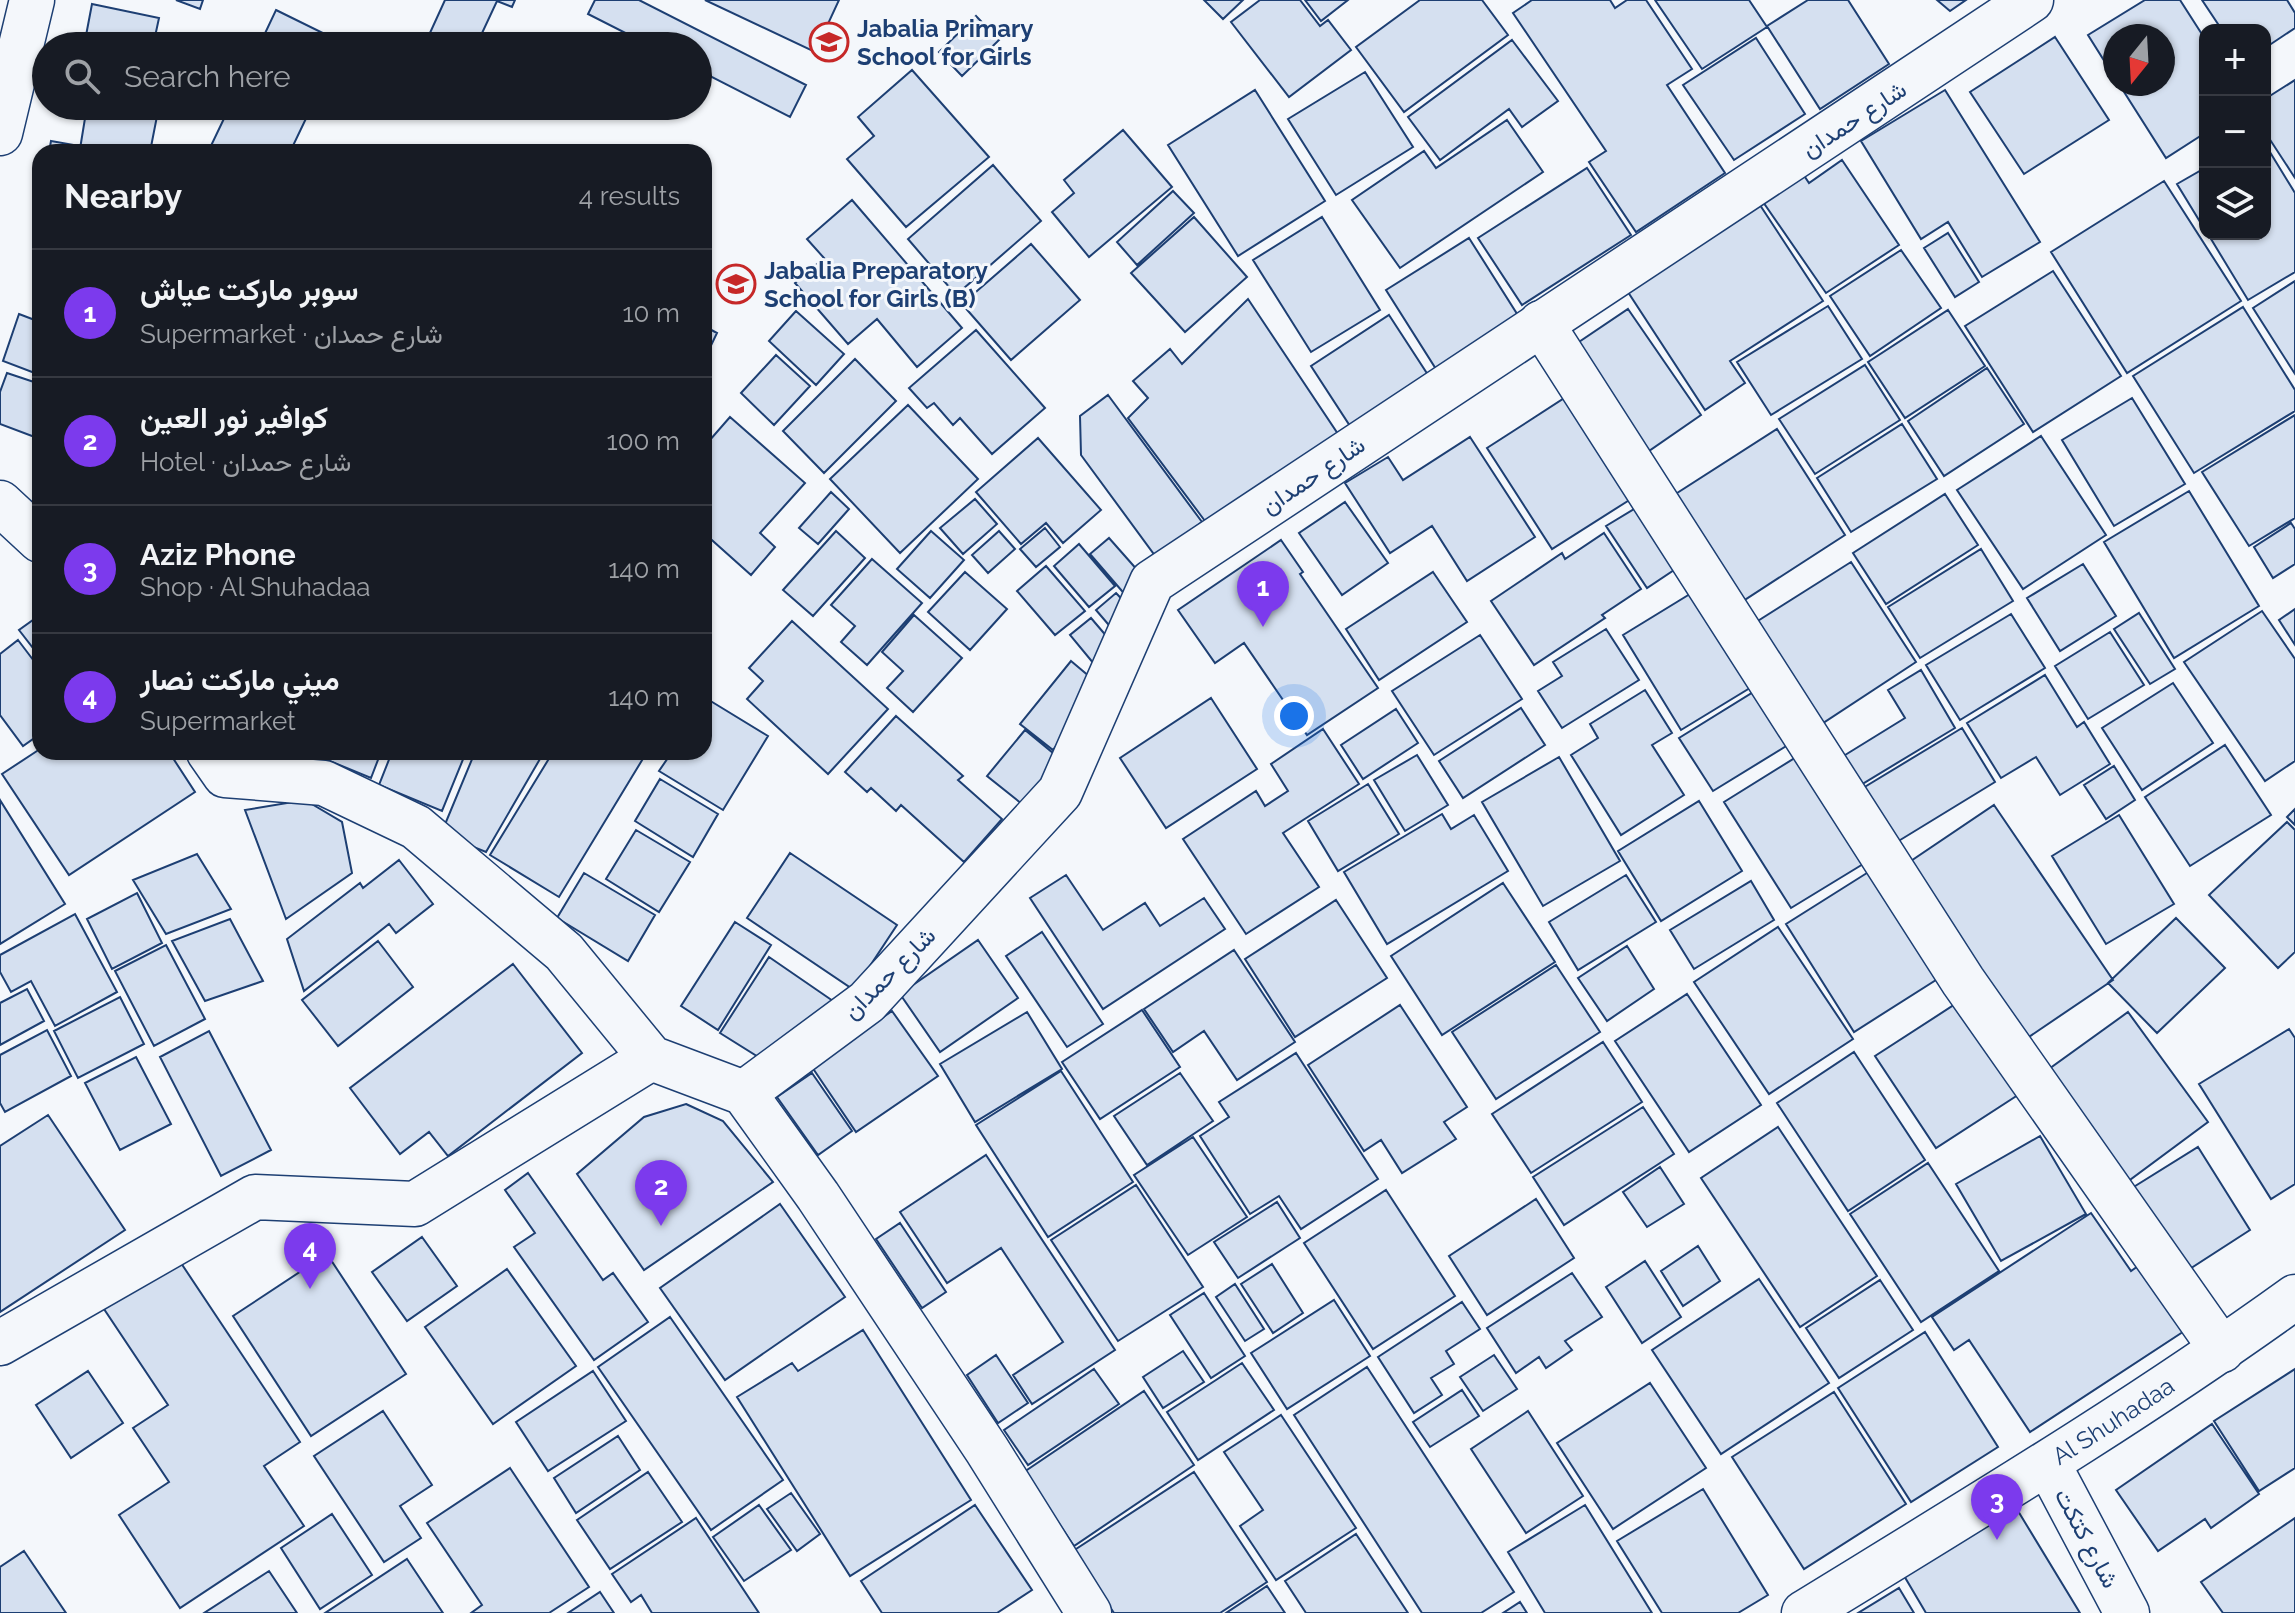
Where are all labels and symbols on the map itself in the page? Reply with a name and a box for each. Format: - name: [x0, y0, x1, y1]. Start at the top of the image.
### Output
- place label: Jabalia Primary School for Girls: [857, 14, 1034, 71]
- school or university icon: Jabalia Primary School for Girls: [808, 21, 850, 63]
- north arrow: [2103, 24, 2175, 96]
- street label: شارع حمدان: [1796, 74, 1913, 165]
- place label: Jabalia Preparatory School for Girls (B): [764, 256, 988, 313]
- school or university icon: Jabalia Preparatory School for Girls (B): [715, 263, 757, 305]
- street label: شارع حمدان: [1256, 430, 1371, 522]
- pin: 1: [1237, 561, 1289, 627]
- your location: [1274, 696, 1314, 736]
- street label: شارع حمدان: [837, 921, 943, 1027]
- pin: 2: [635, 1160, 687, 1226]
- pin: 4: [284, 1223, 336, 1289]
- street label: Al Shuhadaa: [2047, 1370, 2179, 1471]
- pin: 3: [1971, 1474, 2023, 1540]
- street label: شارع كتكت: [2047, 1483, 2125, 1594]

